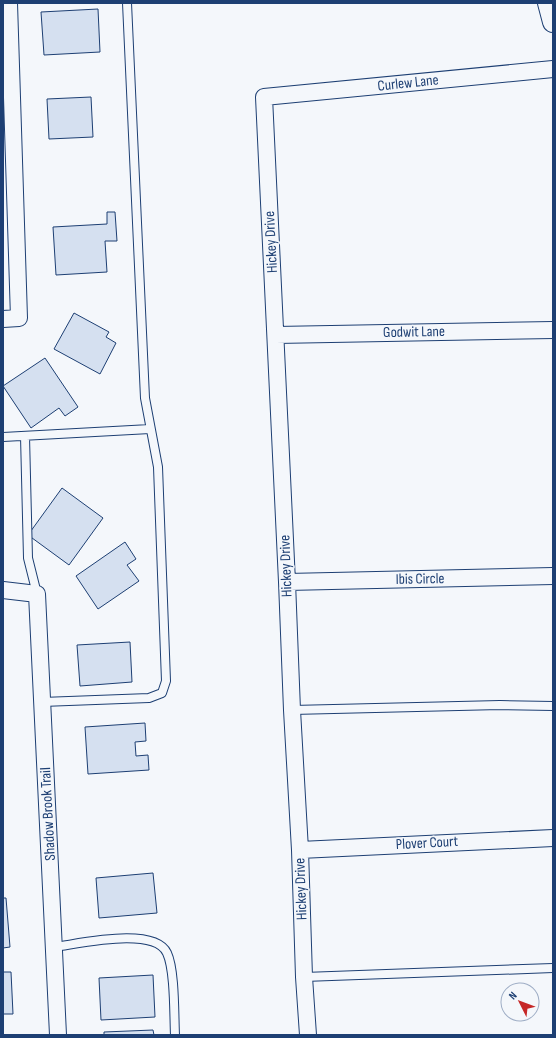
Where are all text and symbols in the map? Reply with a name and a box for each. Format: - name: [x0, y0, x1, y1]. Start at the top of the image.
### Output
- street label: Curlew Lane: [377, 70, 439, 96]
- street label: Hickey Drive: [260, 210, 282, 274]
- street label: Godwit Lane: [383, 322, 445, 342]
- street label: Hickey Drive: [275, 535, 297, 597]
- street label: Ibis Circle: [395, 569, 445, 589]
- street label: Shadow Brook Trail: [36, 767, 60, 861]
- street label: Plover Court: [395, 832, 459, 854]
- street label: Hickey Drive: [290, 858, 312, 920]
- north arrow: [500, 982, 540, 1022]
- text: N: [506, 989, 520, 1002]

